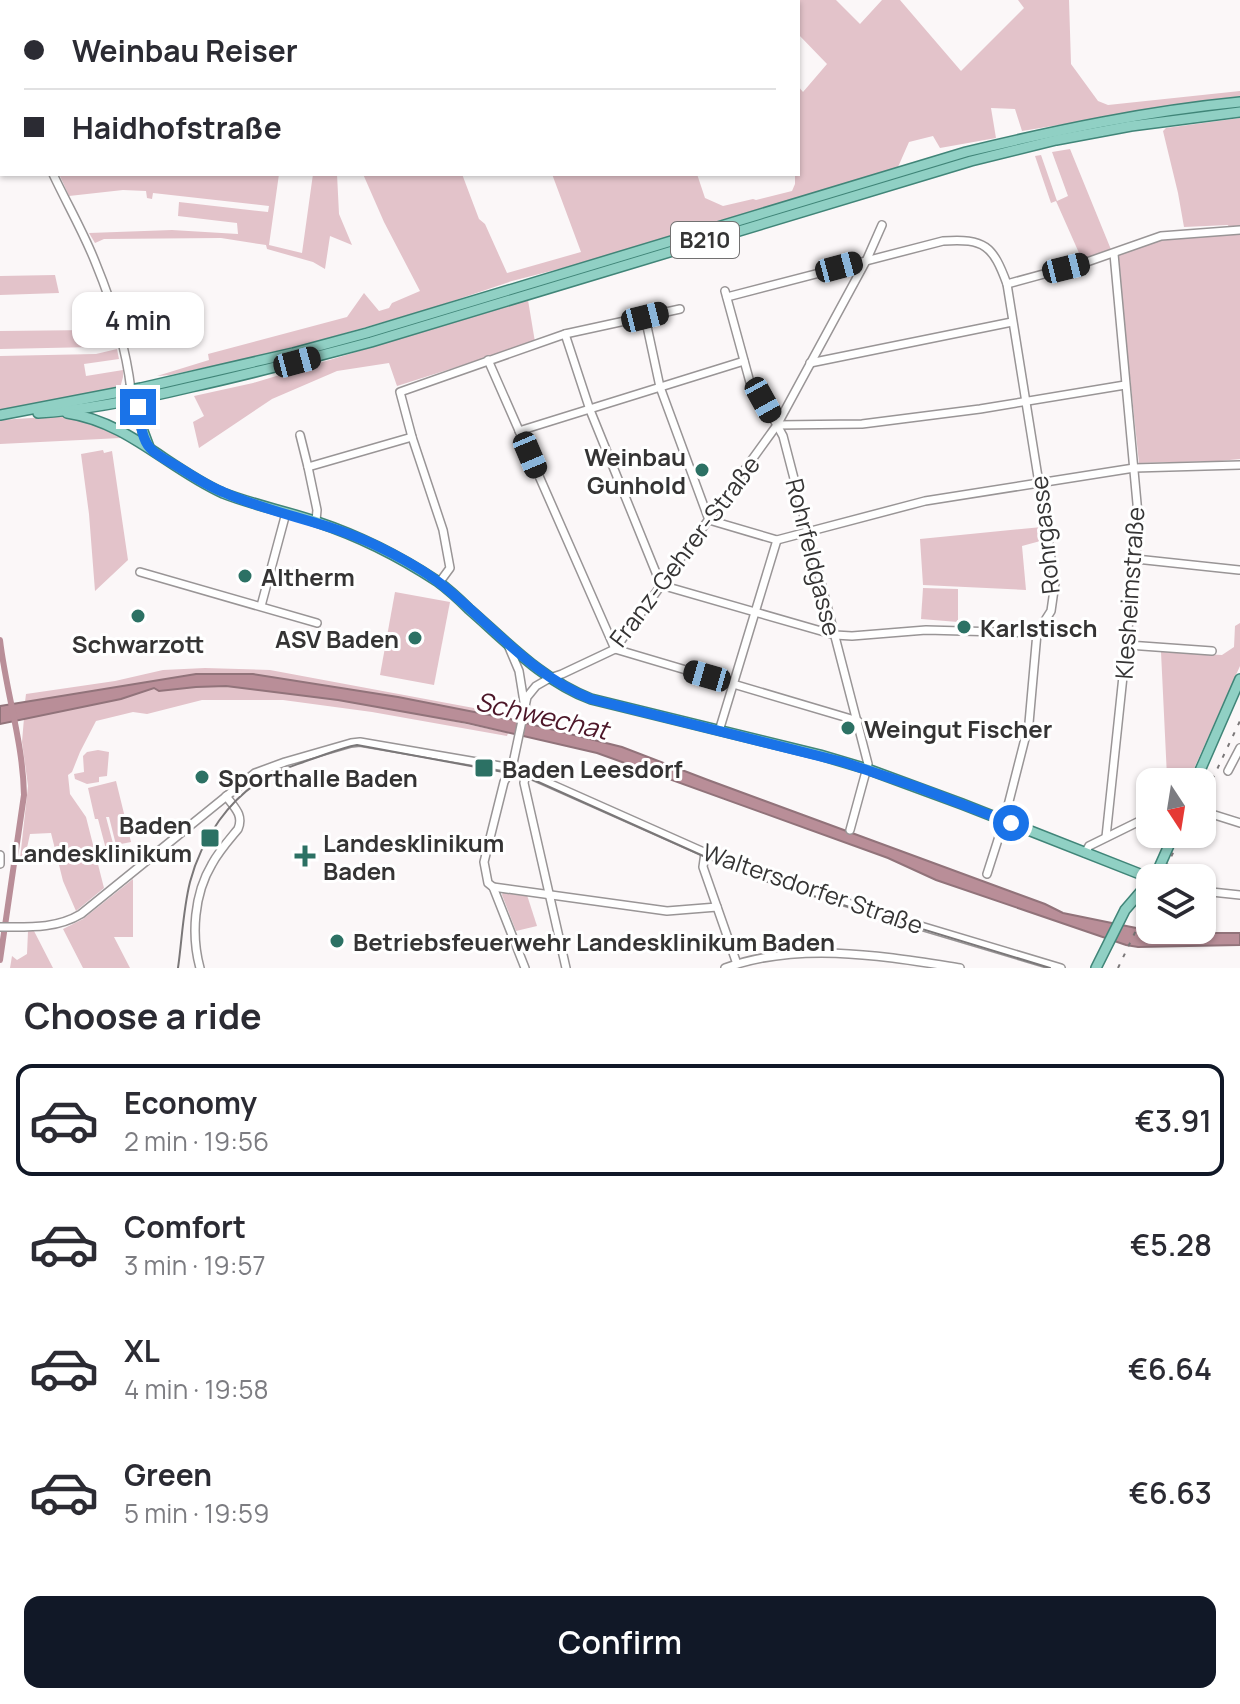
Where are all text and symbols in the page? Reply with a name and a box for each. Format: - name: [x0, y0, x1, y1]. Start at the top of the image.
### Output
- text: Weinbau Reiser: [72, 30, 298, 71]
- text: Haidhofstraße: [72, 107, 282, 148]
- road number: B210: [671, 222, 739, 258]
- car: [813, 249, 865, 285]
- car: [1040, 251, 1092, 285]
- callout: 4 min: [72, 291, 204, 347]
- car: [619, 300, 671, 334]
- text: 4 min: [105, 302, 171, 338]
- car: [271, 344, 323, 380]
- car: [741, 373, 785, 427]
- route end: [120, 389, 156, 425]
- car: [510, 428, 550, 482]
- place label: Weinbau Gunhold: [584, 440, 686, 501]
- street label: Franz-Gehrer-Straße: [601, 449, 767, 653]
- marker: Weinbau Gunhold: [693, 461, 711, 479]
- street label: Rohrgasse: [1021, 474, 1067, 596]
- street label: Rohrfeldgasse: [779, 475, 849, 639]
- street label: Klesheimstraße: [1107, 506, 1151, 680]
- place label: Altherm: [261, 560, 355, 593]
- marker: Altherm: [236, 567, 254, 585]
- marker: Schwarzott: [129, 607, 147, 625]
- place label: Karlstisch: [980, 611, 1098, 644]
- marker: Karlstisch: [955, 618, 973, 636]
- place label: ASV Baden: [275, 622, 399, 655]
- place label: Schwarzott: [72, 627, 204, 660]
- marker: ASV Baden: [406, 629, 424, 647]
- car: [681, 658, 733, 694]
- water label: Schwechat: [472, 682, 614, 748]
- place label: Weingut Fischer: [864, 712, 1052, 745]
- marker: Weingut Fischer: [839, 719, 857, 737]
- place label: Baden Leesdorf: [502, 752, 683, 785]
- marker: Baden Leesdorf: [473, 757, 495, 779]
- place label: Sporthalle Baden: [218, 761, 418, 794]
- marker: Sporthalle Baden: [193, 768, 211, 786]
- north arrow: [1136, 768, 1216, 848]
- map controls: [1136, 768, 1216, 944]
- route start: [993, 805, 1029, 841]
- place label: Baden Landesklinikum: [11, 808, 192, 869]
- place label: Landesklinikum Baden: [323, 826, 504, 887]
- marker: Baden Landesklinikum: [199, 827, 221, 849]
- street label: Waltersdorfer Straße: [698, 835, 928, 941]
- marker: Landesklinikum Baden: [294, 845, 316, 867]
- button: layers: [1136, 864, 1216, 944]
- place label: Betriebsfeuerwehr Landesklinikum Baden: [353, 925, 835, 958]
- marker: Betriebsfeuerwehr Landesklinikum Baden: [328, 932, 346, 950]
- text: Choose a ride: [24, 991, 262, 1040]
- text: Economy: [124, 1082, 257, 1123]
- icon: car: [28, 1084, 100, 1156]
- text: €3.91: [1135, 1100, 1212, 1141]
- text: 2 min · 19:56: [124, 1123, 269, 1159]
- text: Comfort: [124, 1206, 246, 1247]
- icon: car: [28, 1208, 100, 1280]
- text: €5.28: [1130, 1224, 1212, 1265]
- text: 3 min · 19:57: [124, 1247, 266, 1283]
- text: XL: [124, 1330, 160, 1371]
- icon: car: [28, 1332, 100, 1404]
- text: €6.64: [1128, 1348, 1212, 1389]
- text: 4 min · 19:58: [124, 1371, 269, 1407]
- text: Green: [124, 1454, 212, 1495]
- icon: car: [28, 1456, 100, 1528]
- text: €6.63: [1129, 1472, 1212, 1513]
- text: 5 min · 19:59: [124, 1495, 269, 1531]
- button: Confirm: [24, 1596, 1216, 1688]

